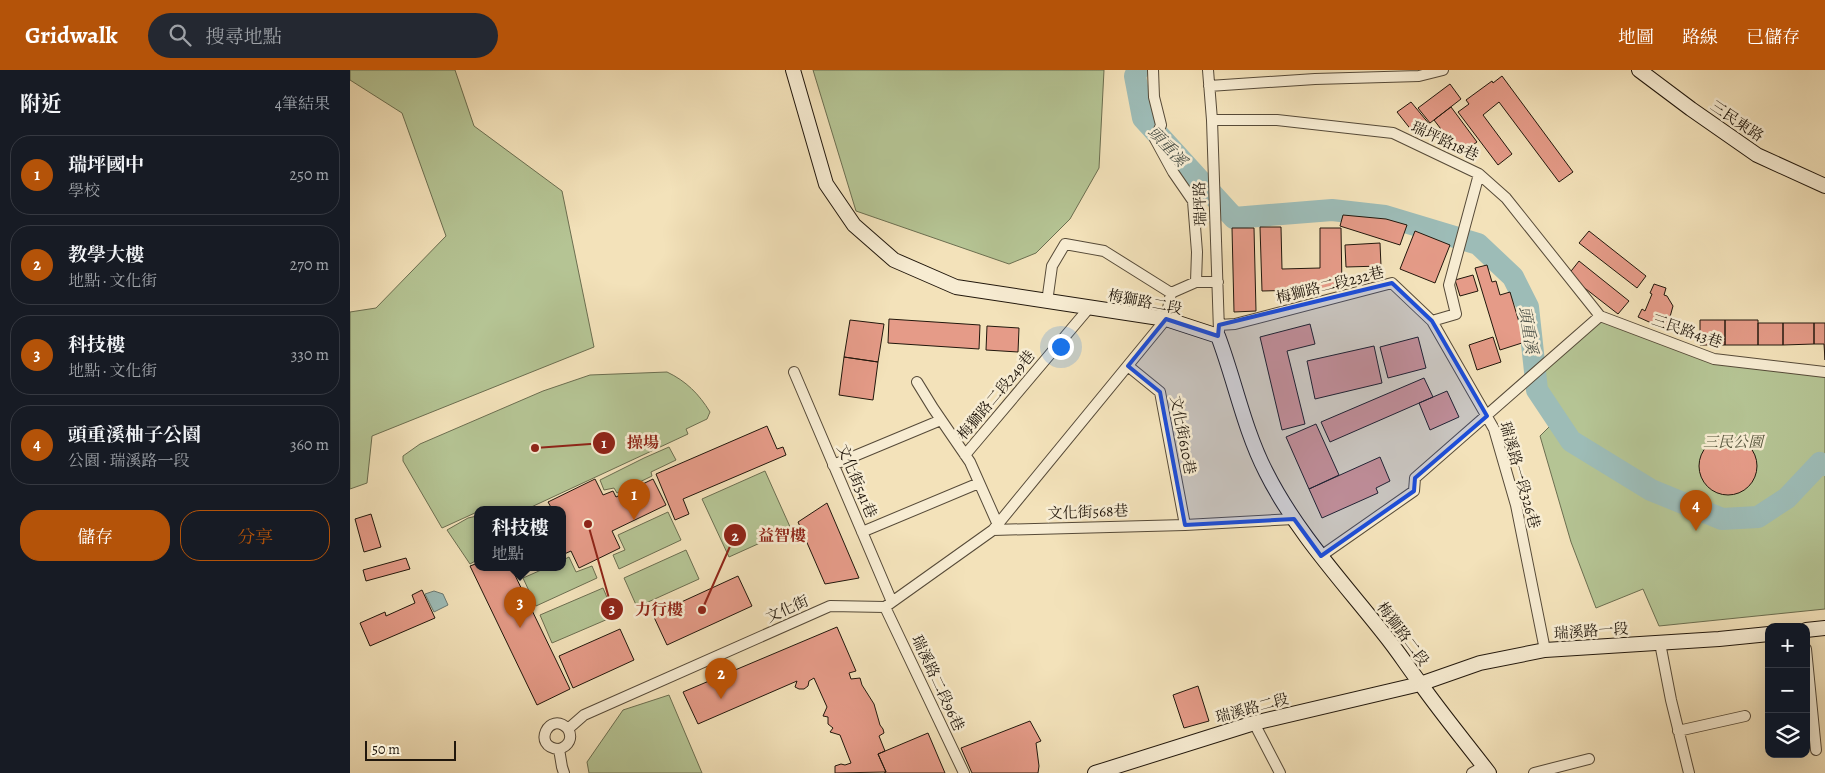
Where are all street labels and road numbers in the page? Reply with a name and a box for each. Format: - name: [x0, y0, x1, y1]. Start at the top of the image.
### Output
- street label: 三民東路: [1707, 96, 1767, 146]
- street label: 瑞坪路18巷: [1408, 117, 1482, 165]
- street label: 瑞坪路: [1189, 181, 1211, 227]
- street label: 梅獅路二段232巷: [1274, 262, 1386, 308]
- street label: 梅獅路二段: [1106, 285, 1184, 319]
- street label: 三民路43巷: [1649, 310, 1725, 352]
- street label: 梅獅路二段249巷: [953, 346, 1039, 444]
- street label: 文化街610巷: [1166, 394, 1200, 476]
- street label: 瑞溪路一段326巷: [1495, 419, 1545, 531]
- street label: 文化街541巷: [832, 441, 882, 521]
- street label: 文化街568巷: [1047, 501, 1129, 523]
- street label: 文化街: [762, 591, 812, 627]
- street label: 梅獅路二段: [1372, 598, 1434, 670]
- street label: 瑞溪路一段: [1553, 618, 1629, 644]
- street label: 瑞溪路二段96巷: [907, 632, 969, 734]
- street label: 瑞溪路二段: [1213, 689, 1291, 727]

